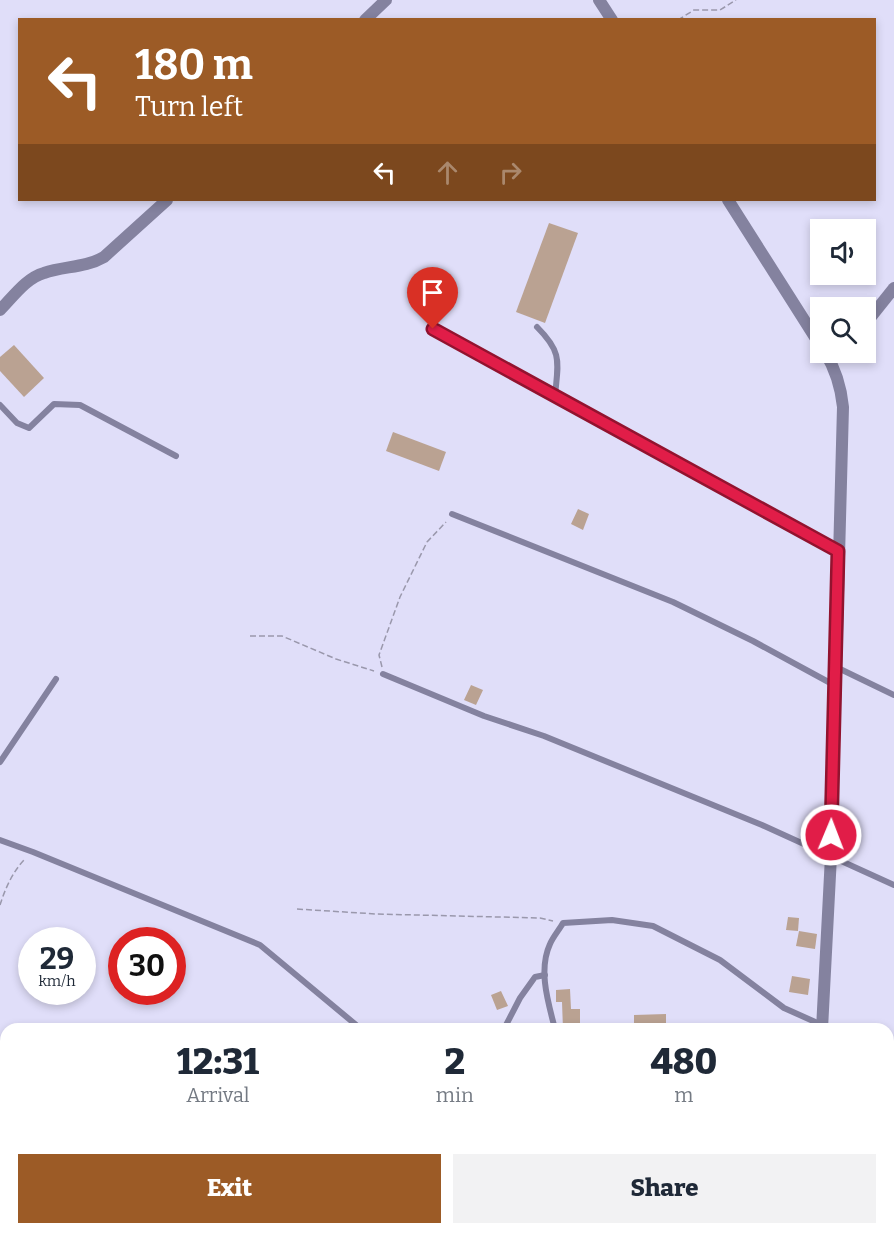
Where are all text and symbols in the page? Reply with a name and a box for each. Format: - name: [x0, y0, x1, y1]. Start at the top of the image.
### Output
- text: 180 m: [135, 40, 253, 90]
- icon: left: [36, 42, 114, 120]
- text: Turn left: [135, 91, 243, 123]
- icon: left: [368, 156, 401, 189]
- icon: ahead: [431, 156, 464, 189]
- icon: right: [494, 156, 527, 189]
- map controls: [810, 219, 876, 363]
- button: sound: [810, 219, 876, 285]
- pin: [407, 267, 458, 329]
- icon: arrive: [416, 276, 449, 309]
- button: search: [810, 297, 876, 363]
- position arrow: [799, 803, 863, 867]
- speed limit sign: 30: [108, 927, 186, 1005]
- text: 29: [40, 941, 74, 977]
- text: km/h: [38, 972, 76, 990]
- text: 12:31: [177, 1040, 259, 1084]
- text: 2: [444, 1040, 465, 1084]
- text: 480: [650, 1040, 717, 1084]
- text: Arrival: [186, 1083, 250, 1107]
- text: min: [436, 1083, 474, 1107]
- text: m: [674, 1083, 693, 1107]
- button: Exit: [18, 1154, 441, 1223]
- button: Share: [453, 1154, 876, 1223]

